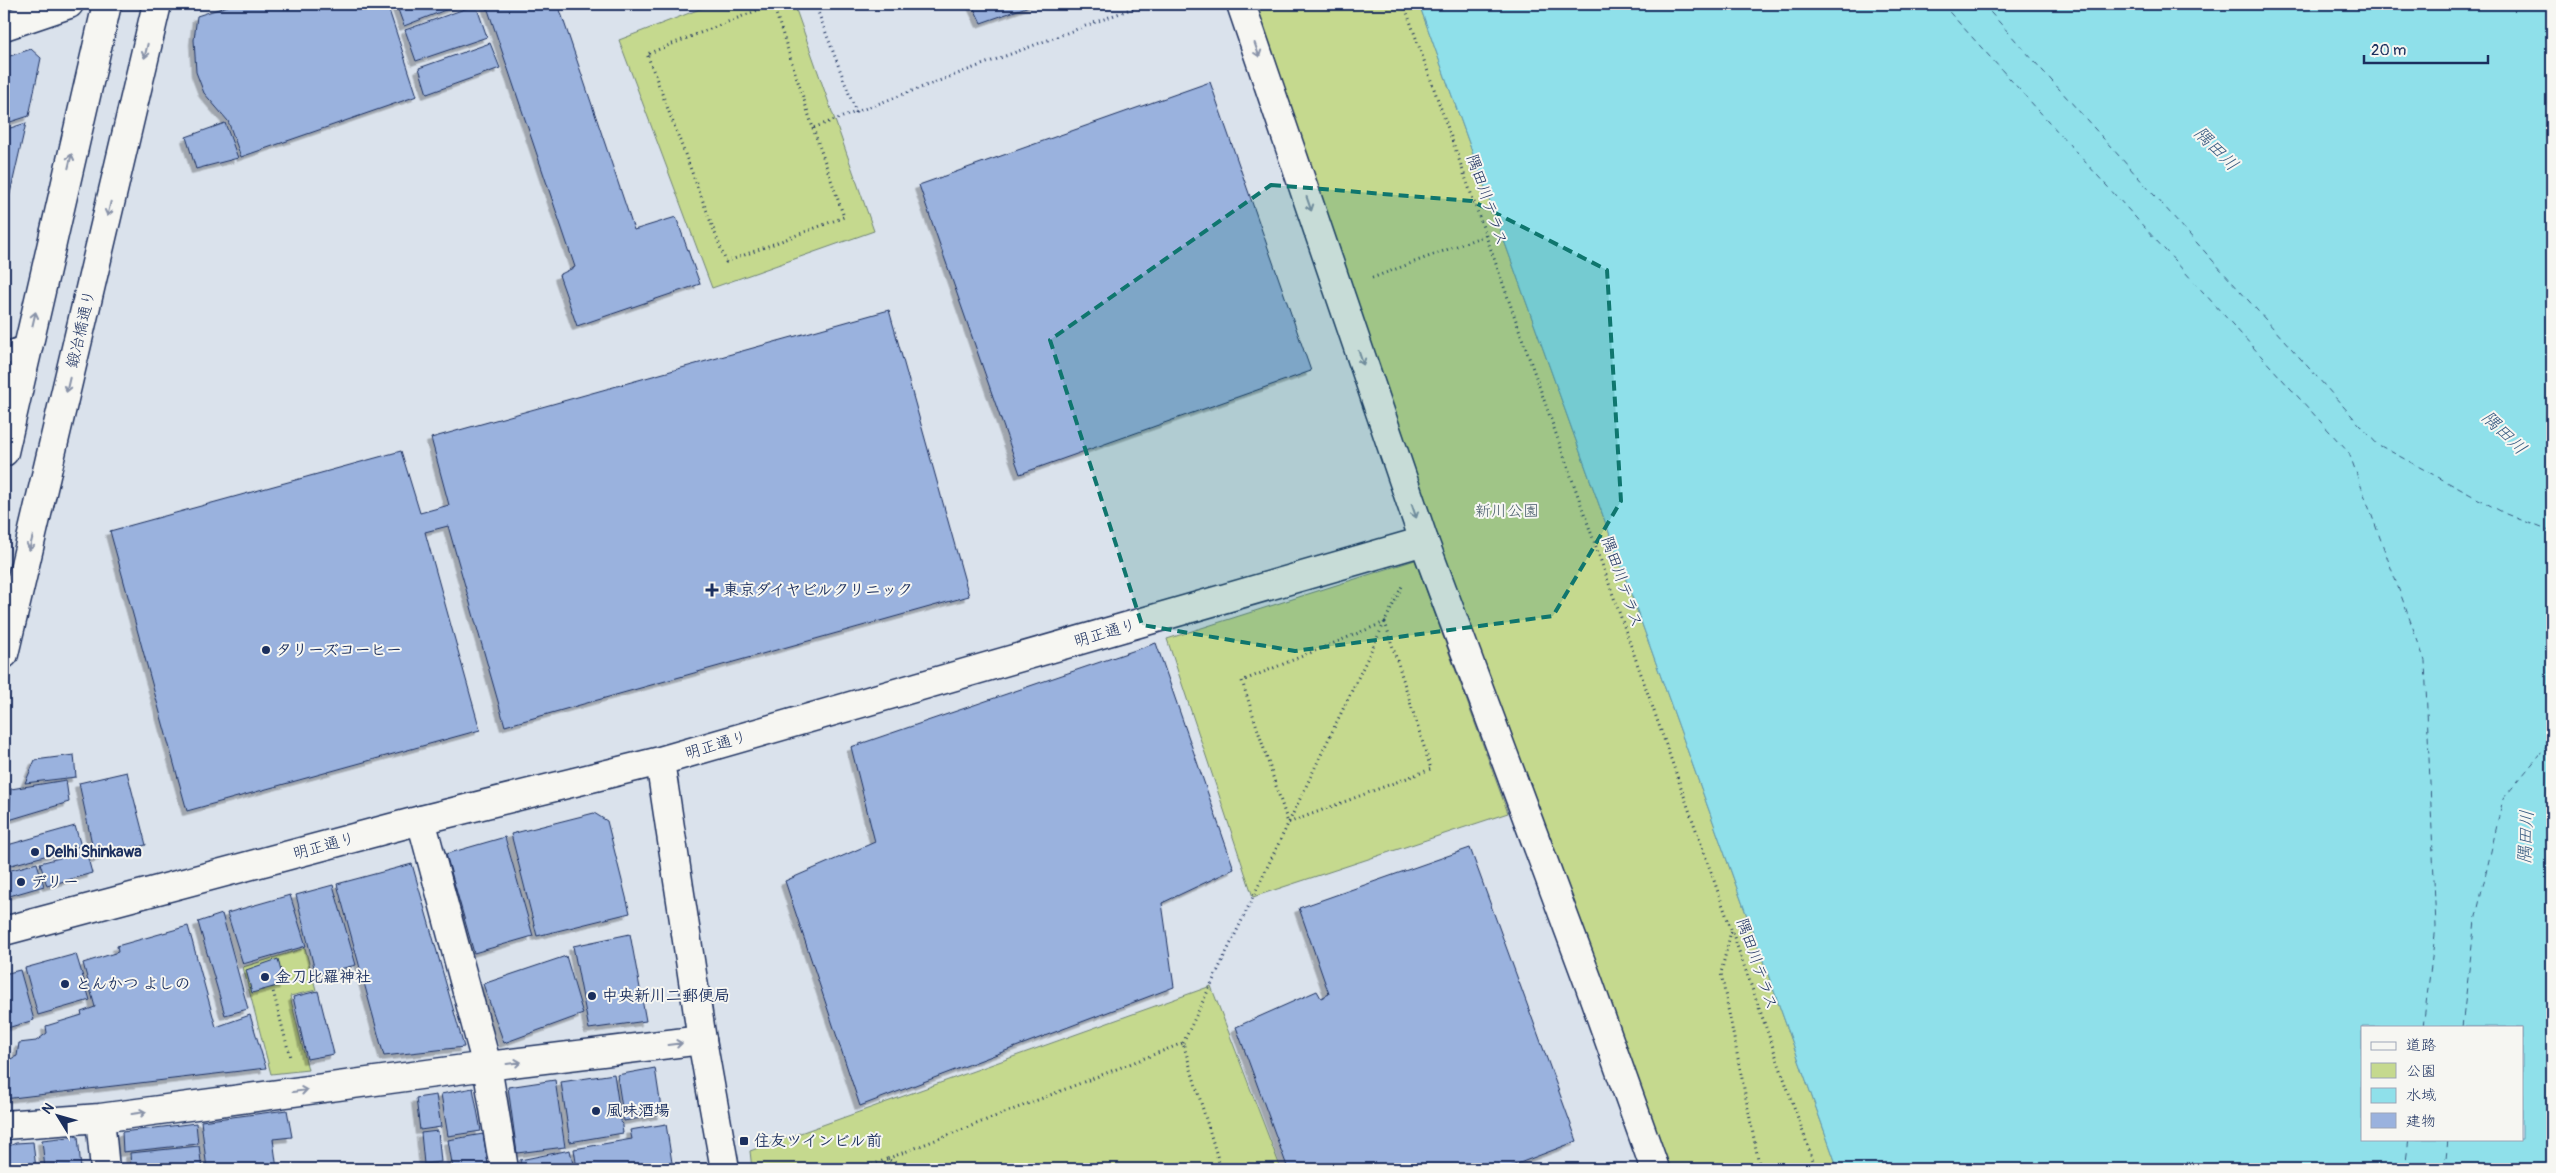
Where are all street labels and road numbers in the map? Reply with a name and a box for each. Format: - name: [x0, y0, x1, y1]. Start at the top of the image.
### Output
- street label: 隅田川テラス: [1462, 152, 1512, 248]
- street label: 鍛冶橋通り: [62, 288, 100, 370]
- street label: 隅田川テラス: [1597, 534, 1647, 630]
- street label: 明正通り: [1071, 615, 1139, 651]
- street label: 明正通り: [682, 727, 750, 763]
- street label: 明正通り: [290, 828, 358, 864]
- street label: 隅田川テラス: [1732, 916, 1782, 1012]

